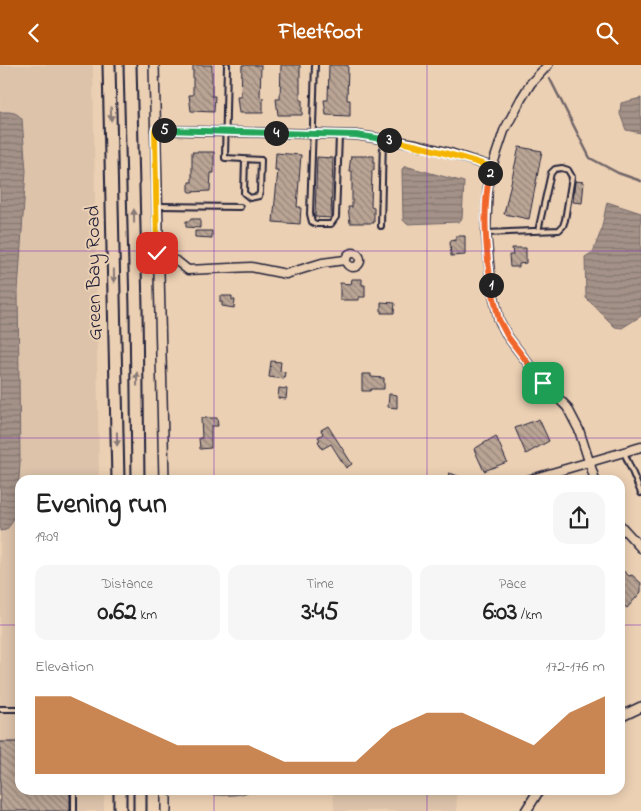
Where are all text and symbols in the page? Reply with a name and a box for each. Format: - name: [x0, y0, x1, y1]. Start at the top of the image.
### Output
- text: Fleetfoot: [278, 17, 363, 49]
- icon: back: [20, 19, 48, 47]
- icon: search: [593, 19, 621, 47]
- one-way arrow: [107, 106, 115, 122]
- pin: 5: [152, 117, 176, 143]
- text: 5: [160, 120, 169, 141]
- pin: 4: [264, 121, 288, 145]
- text: 4: [274, 123, 279, 144]
- pin: 3: [376, 127, 402, 153]
- text: 3: [387, 130, 392, 151]
- pin: 2: [478, 161, 502, 185]
- text: 2: [487, 163, 494, 184]
- street label: Green Bay Road: [79, 205, 111, 341]
- one-way arrow: [130, 208, 138, 224]
- pin: [136, 232, 178, 274]
- icon: check: [143, 239, 171, 267]
- one-way arrow: [110, 268, 118, 284]
- pin: 1: [478, 273, 504, 297]
- text: 1: [489, 275, 494, 296]
- pin: [522, 362, 564, 404]
- icon: arrive: [529, 369, 557, 397]
- one-way arrow: [133, 371, 141, 387]
- one-way arrow: [113, 431, 121, 447]
- text: Evening run: [35, 485, 167, 526]
- button: share: [553, 492, 605, 544]
- text: 19:09: [35, 525, 58, 549]
- text: Distance: [102, 574, 153, 595]
- text: Time: [306, 574, 334, 595]
- text: Pace: [499, 574, 526, 595]
- text: 0.62: [97, 595, 137, 631]
- text: 3:45: [301, 595, 339, 631]
- text: 6:03: [483, 595, 517, 631]
- text: km: [137, 605, 157, 626]
- text: /km: [517, 605, 542, 626]
- text: Elevation: [35, 655, 94, 679]
- text: 172–176 m: [546, 655, 605, 679]

